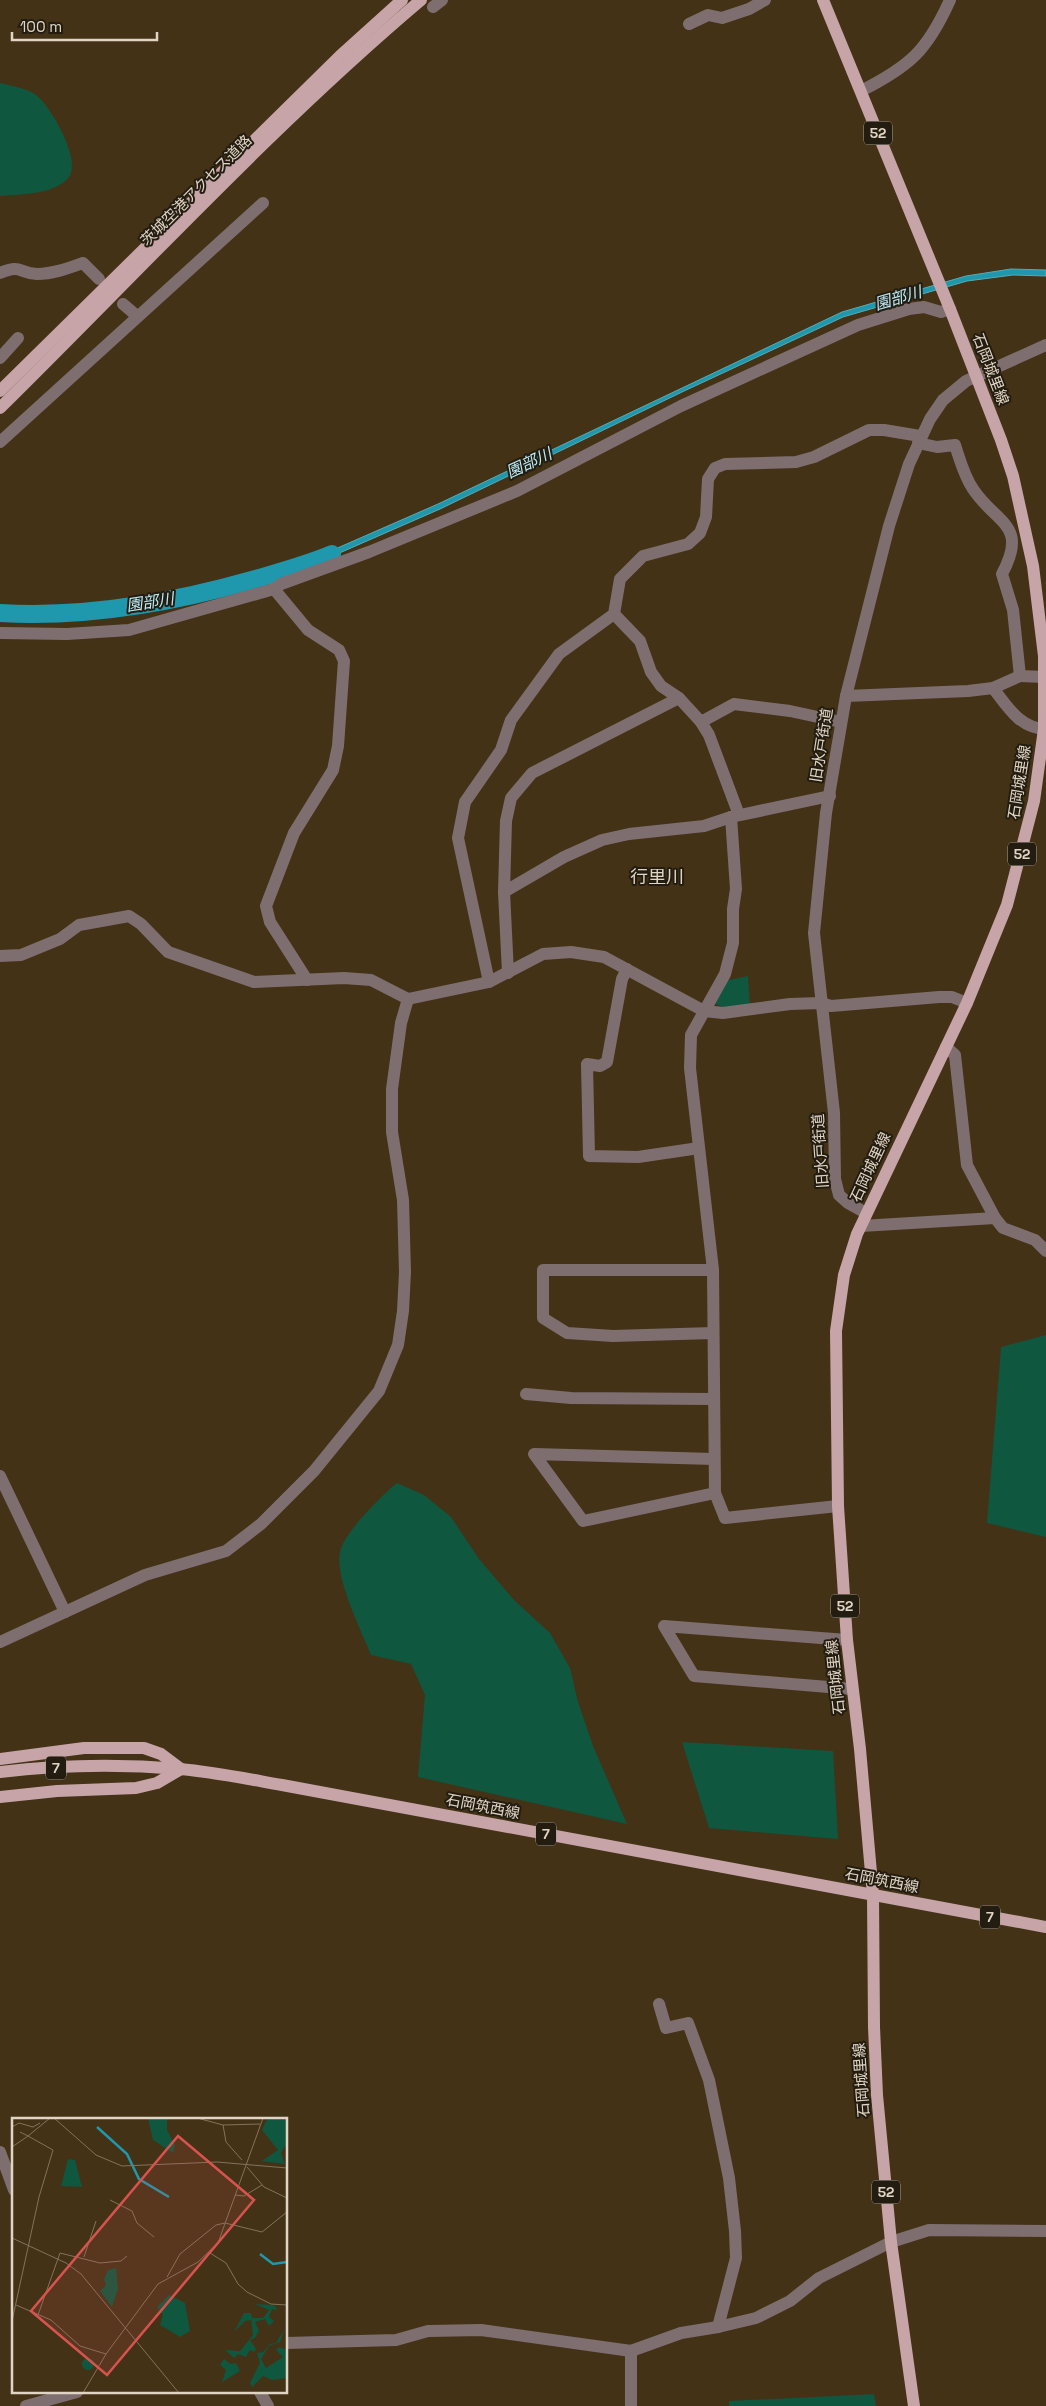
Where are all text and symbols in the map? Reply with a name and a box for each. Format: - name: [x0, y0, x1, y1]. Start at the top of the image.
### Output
- scale bar: [12, 10, 158, 42]
- text: 100 m: [20, 17, 62, 36]
- road number: 52: [864, 122, 892, 144]
- street label: 茨城空港アクセス道路: [137, 131, 255, 249]
- water label: 園部川: [872, 281, 926, 315]
- street label: 石岡城里線: [969, 331, 1013, 407]
- water label: 園部川: [503, 442, 557, 483]
- water label: 園部川: [125, 588, 177, 616]
- street label: 旧水戸街道: [806, 706, 836, 784]
- street label: 石岡城里線: [1004, 743, 1034, 821]
- road number: 52: [1008, 842, 1036, 866]
- district label: 行里川: [630, 865, 684, 888]
- street label: 旧水戸街道: [808, 1113, 832, 1189]
- street label: 石岡城里線: [846, 1129, 894, 1205]
- road number: 52: [831, 1594, 859, 1618]
- street label: 石岡城里線: [822, 1639, 848, 1715]
- road number: 7: [46, 1756, 66, 1780]
- street label: 石岡筑西線: [444, 1790, 522, 1822]
- road number: 7: [536, 1822, 556, 1846]
- street label: 石岡筑西線: [843, 1864, 921, 1896]
- road number: 7: [980, 1905, 1000, 1928]
- street label: 石岡城里線: [849, 2042, 873, 2118]
- inset map: [12, 2118, 288, 2394]
- road number: 52: [872, 2180, 900, 2204]

